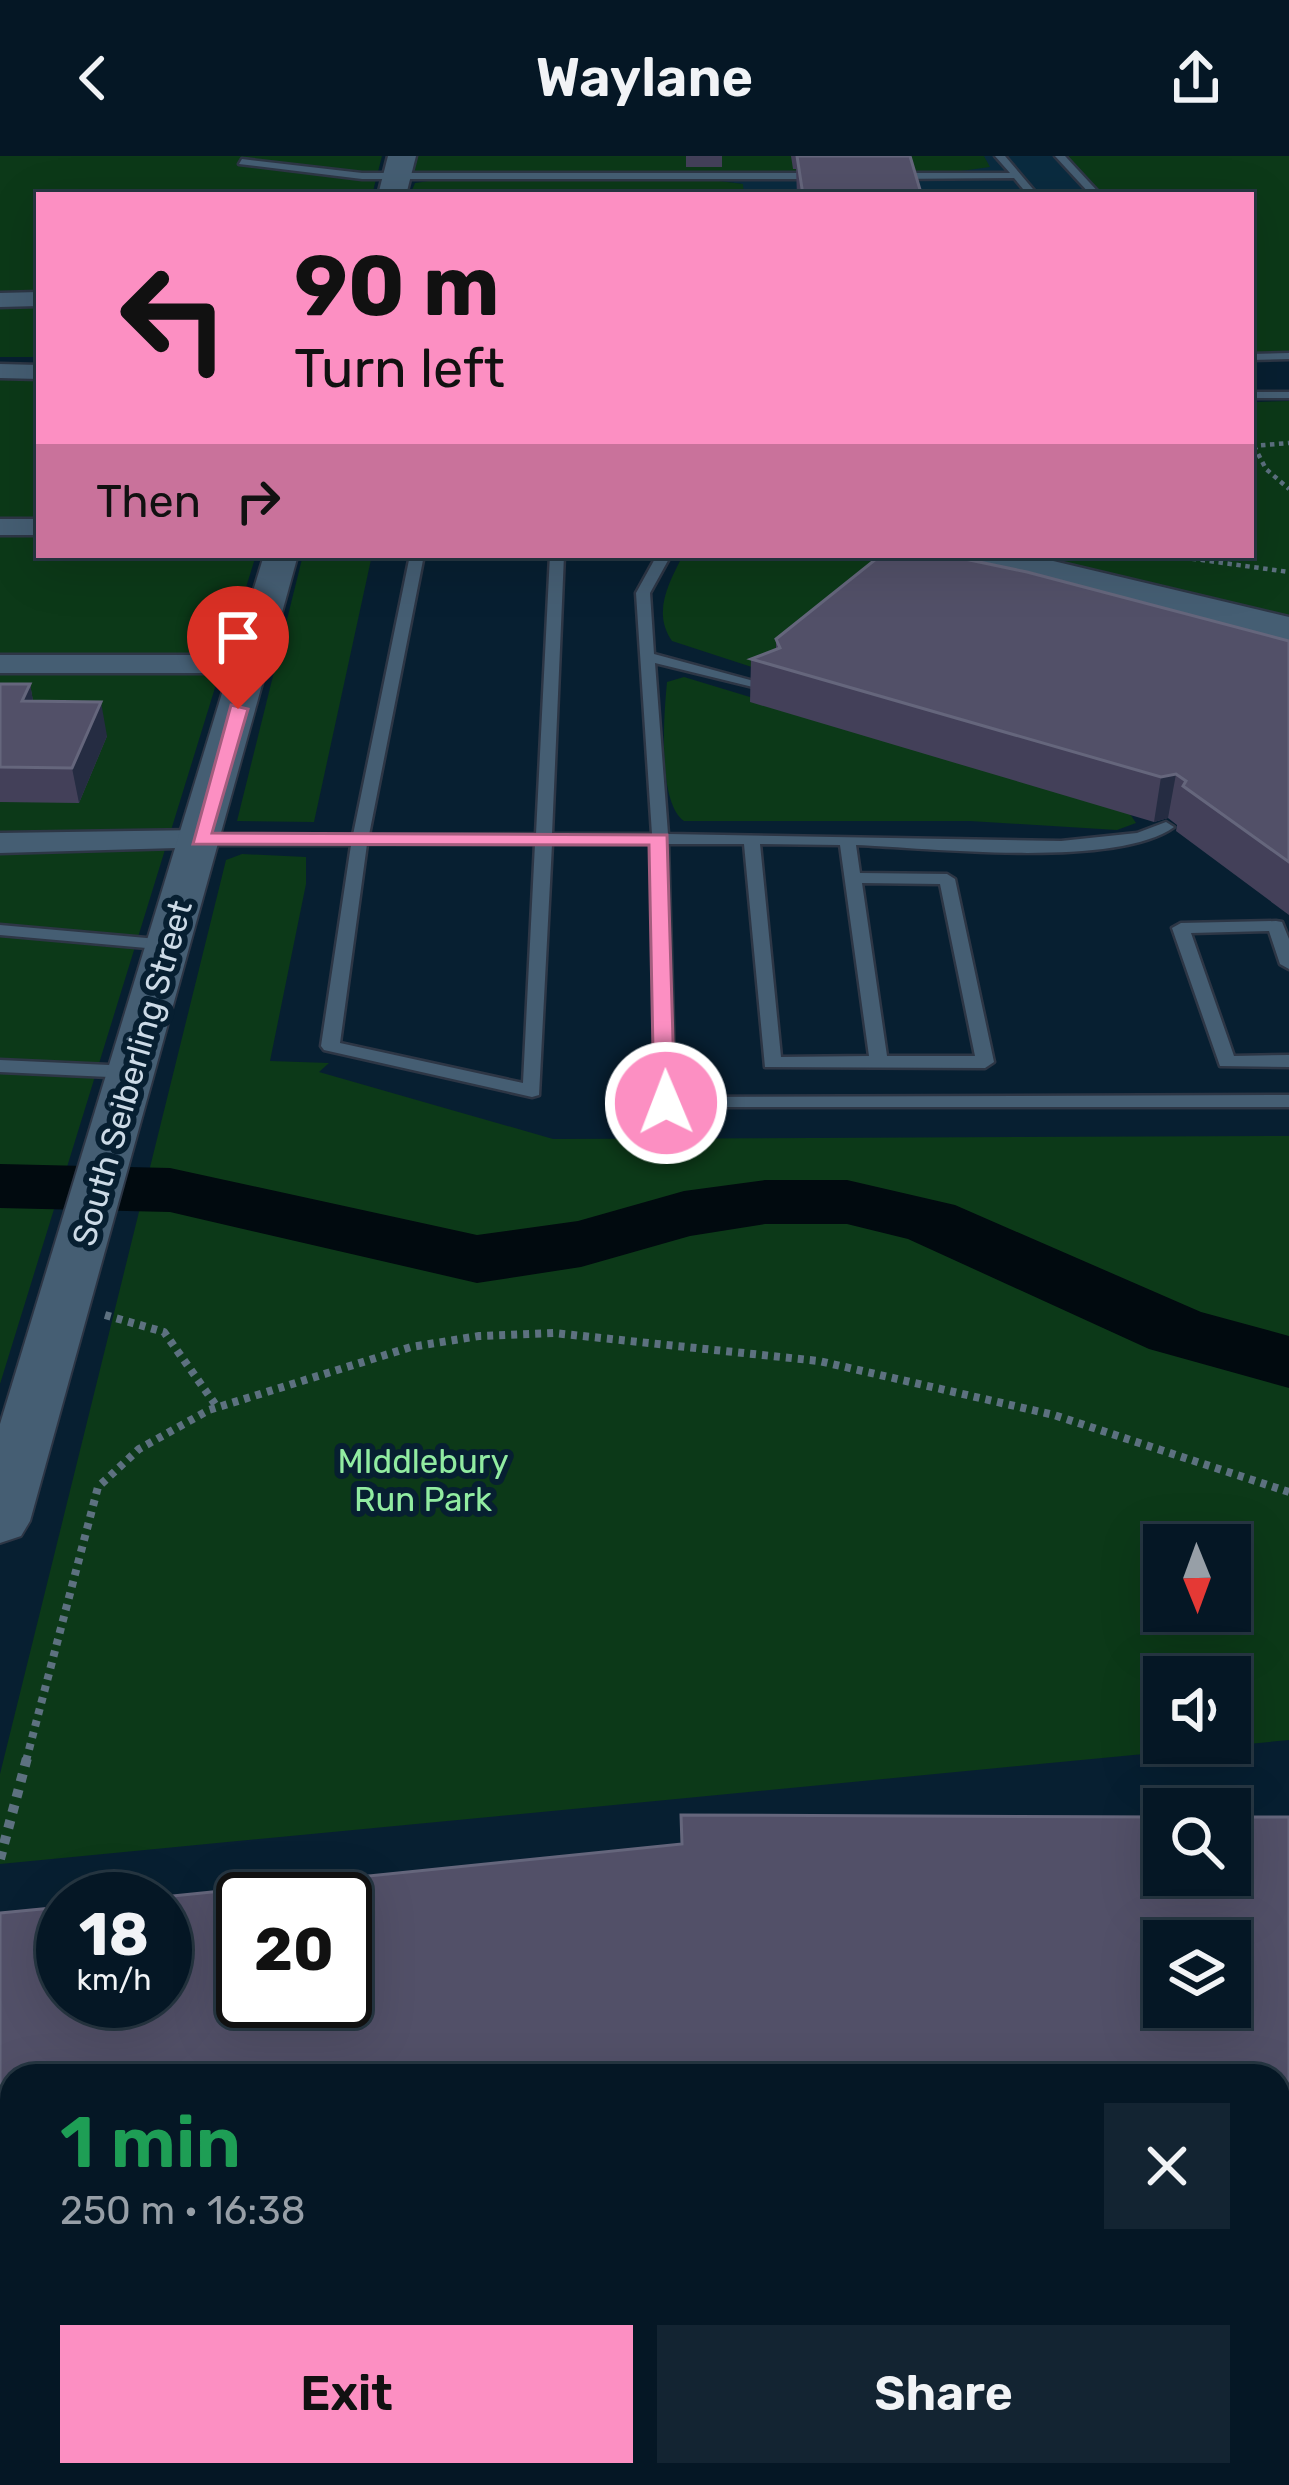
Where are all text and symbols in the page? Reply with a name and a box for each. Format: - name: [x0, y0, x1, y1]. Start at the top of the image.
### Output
- icon: back: [60, 45, 126, 111]
- icon: share: [1163, 45, 1229, 111]
- text: Waylane: [536, 46, 753, 110]
- text: 90 m: [294, 236, 500, 336]
- icon: left: [96, 240, 252, 396]
- text: Turn left: [294, 337, 505, 401]
- icon: right: [225, 468, 291, 534]
- text: Then: [96, 475, 201, 528]
- pin: [187, 586, 289, 709]
- icon: arrive: [205, 604, 271, 670]
- street label: South Seiberling Street: [64, 896, 200, 1250]
- position arrow: [603, 1040, 729, 1166]
- park label: MIddlebury Run Park: [337, 1442, 509, 1519]
- north arrow: [1143, 1524, 1251, 1632]
- map controls: [1143, 1524, 1251, 2028]
- button: sound: [1143, 1656, 1251, 1764]
- button: search: [1143, 1788, 1251, 1896]
- speed limit sign: 20: [216, 1872, 372, 2028]
- text: 18: [79, 1899, 149, 1970]
- button: layers: [1143, 1920, 1251, 2028]
- text: km/h: [77, 1962, 151, 1998]
- text: 1 min: [60, 2100, 241, 2185]
- button: close: [1104, 2103, 1230, 2229]
- text: 250 m · 16:38: [60, 2188, 305, 2234]
- button: Exit: [60, 2325, 633, 2463]
- button: Share: [657, 2325, 1230, 2463]

